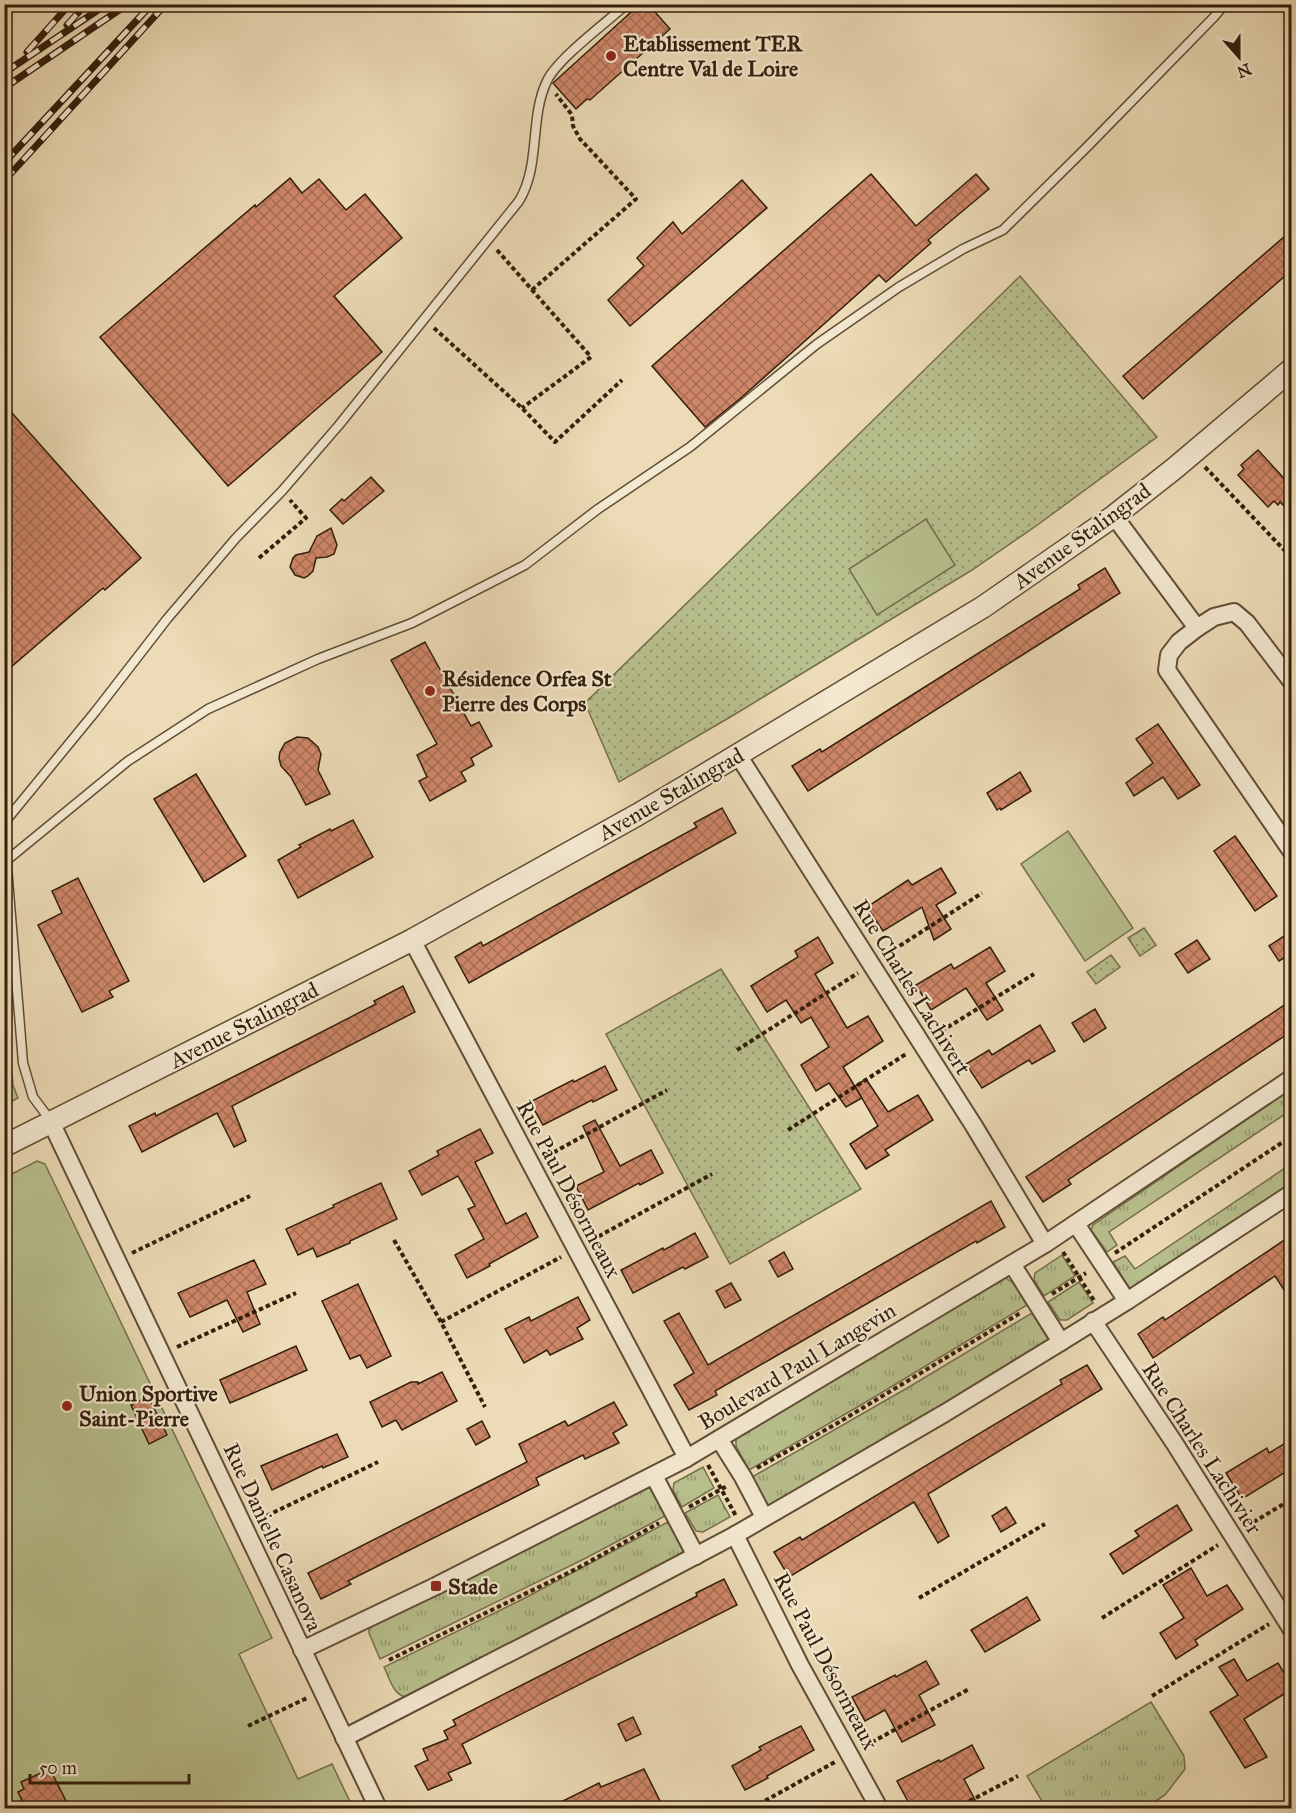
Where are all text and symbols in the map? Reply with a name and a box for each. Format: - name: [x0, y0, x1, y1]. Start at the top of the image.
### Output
- north arrow: [1209, 27, 1269, 87]
- place label: Etablissement TER Centre Val de Loire: [623, 30, 803, 82]
- marker: Etablissement TER Centre Val de Loire: [604, 49, 618, 63]
- text: N: [1234, 59, 1254, 82]
- street label: Avenue Stalingrad: [1007, 477, 1156, 595]
- place label: Résidence Orfea St Pierre des Corps: [442, 665, 612, 717]
- marker: Résidence Orfea St Pierre des Corps: [423, 684, 437, 698]
- street label: Avenue Stalingrad: [593, 741, 748, 847]
- street label: Rue Charles Lachivert: [847, 894, 977, 1080]
- street label: Avenue Stalingrad: [164, 976, 323, 1075]
- street label: Rue Paul Désormeaux: [511, 1096, 627, 1283]
- street label: Boulevard Paul Langevin: [693, 1296, 901, 1436]
- street label: Rue Charles Lachivier: [1136, 1357, 1268, 1540]
- place label: Union Sportive Saint-Pierre: [79, 1380, 218, 1432]
- marker: Union Sportive Saint-Pierre: [60, 1399, 74, 1413]
- street label: Rue Danielle Casanova: [218, 1439, 329, 1636]
- street label: Rue Paul Désormeaux: [768, 1568, 884, 1755]
- place label: Stade: [448, 1573, 498, 1600]
- marker: Stade: [429, 1579, 443, 1593]
- scale bar: [30, 1747, 189, 1785]
- text: 50 m: [39, 1757, 77, 1779]

